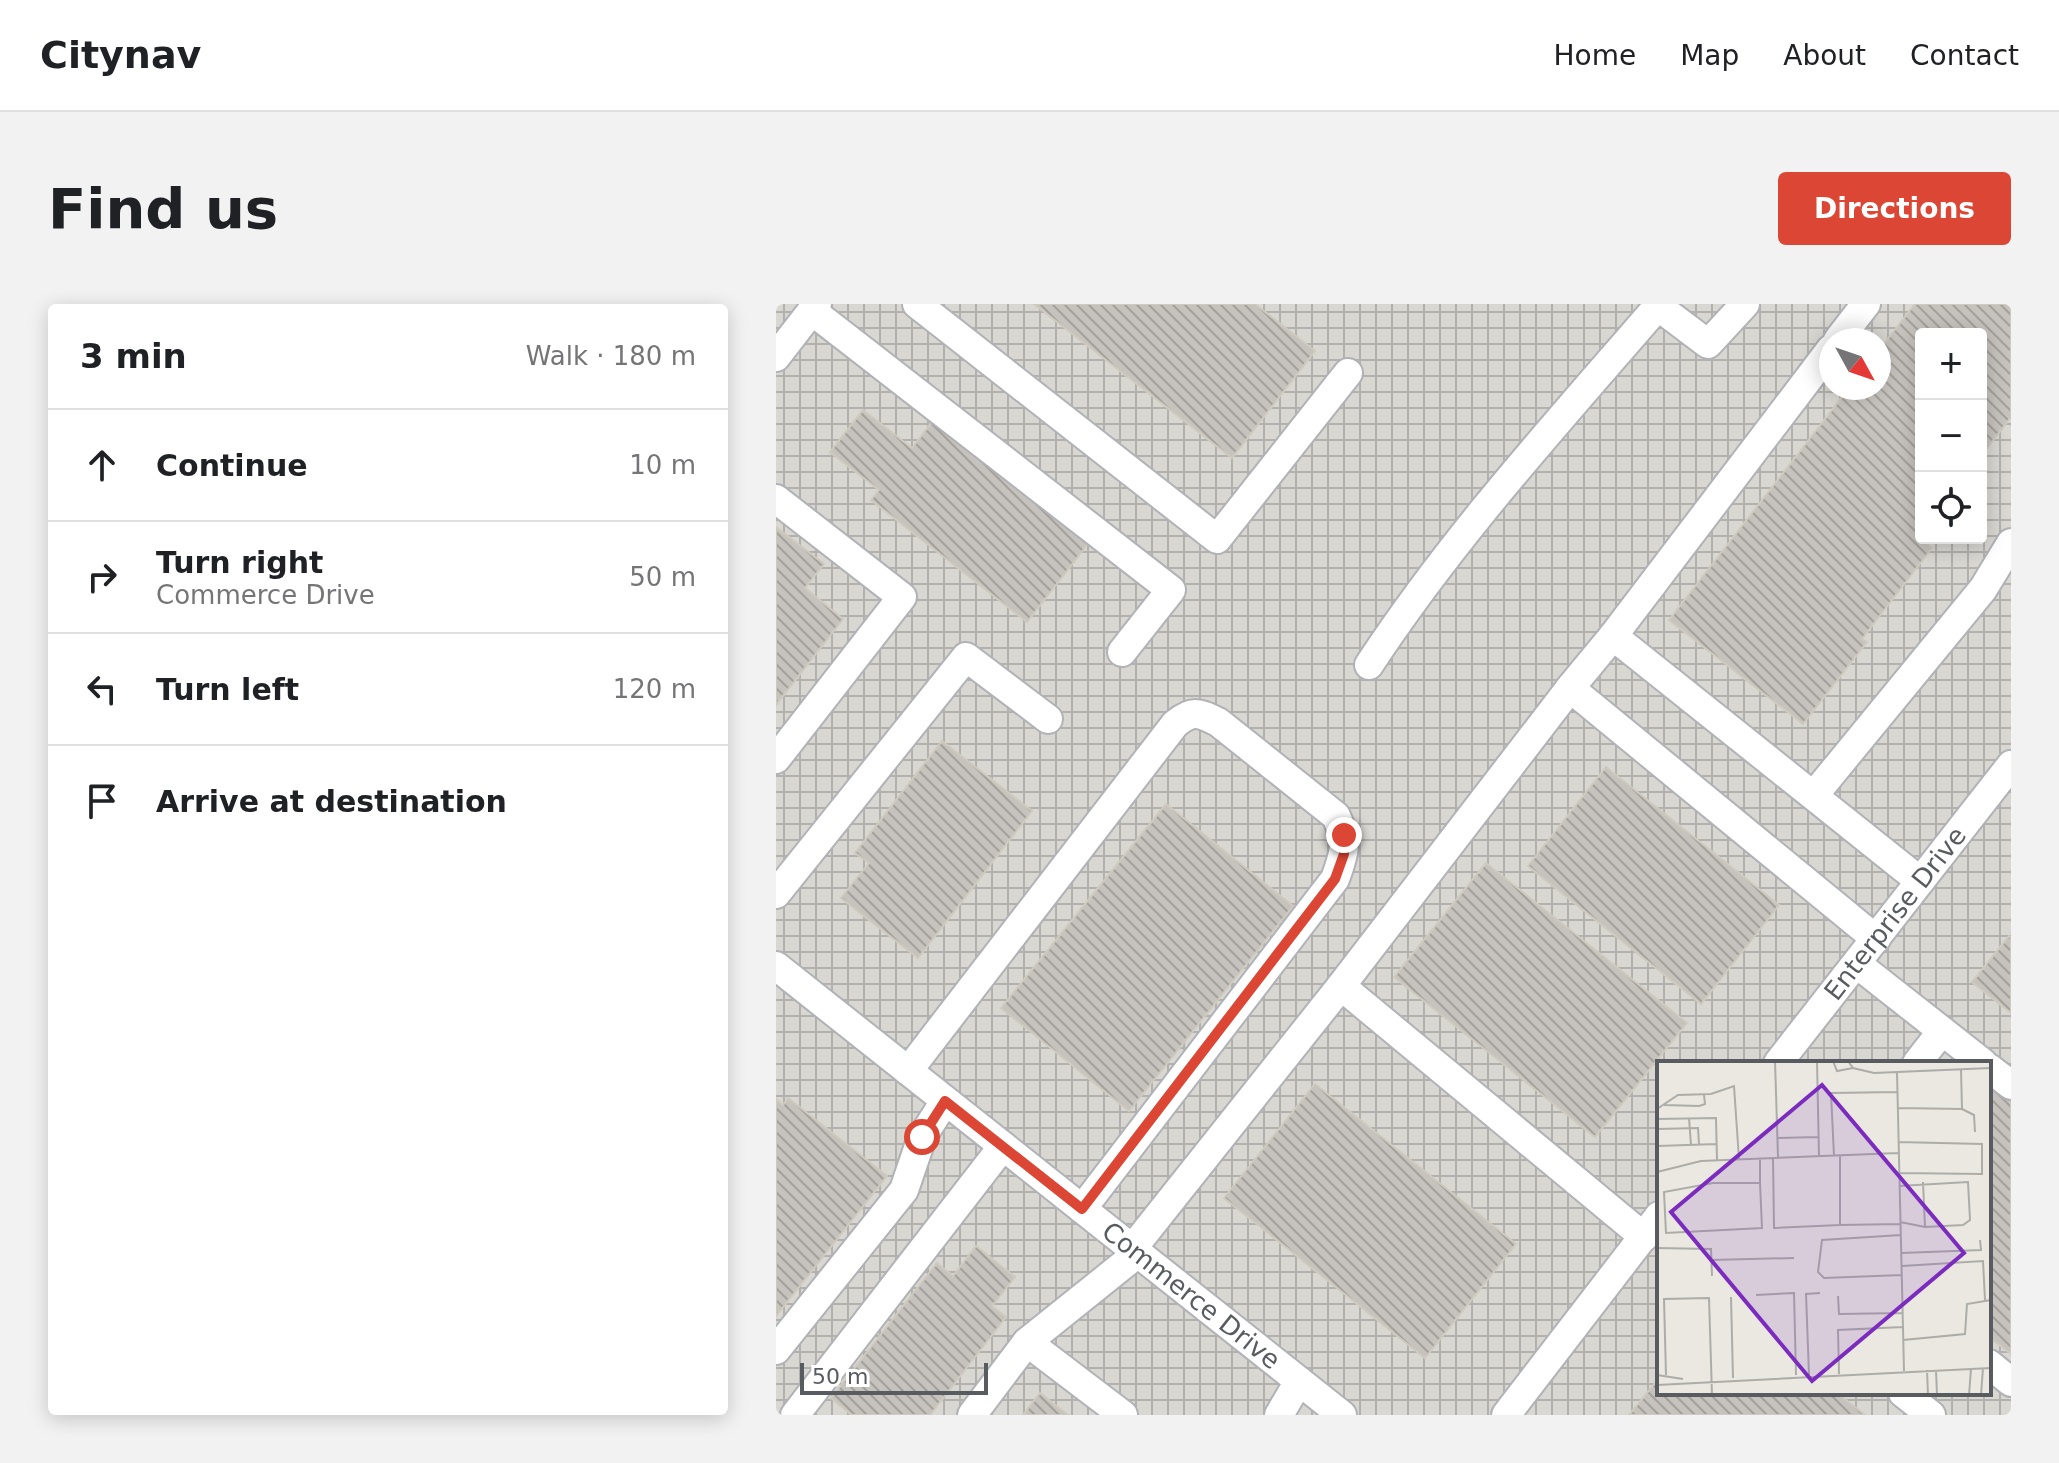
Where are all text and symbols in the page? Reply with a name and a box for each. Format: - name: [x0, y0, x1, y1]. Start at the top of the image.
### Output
- text: Citynav: [40, 33, 201, 77]
- text: Home: [1553, 39, 1636, 72]
- text: Map: [1680, 39, 1739, 72]
- text: About: [1783, 39, 1866, 72]
- text: Contact: [1910, 39, 2019, 72]
- button: Directions: [1778, 172, 2011, 245]
- text: Find us: [48, 176, 278, 241]
- north arrow: [1819, 328, 1891, 400]
- map controls: [1915, 328, 1987, 544]
- button: +: [1915, 328, 1987, 400]
- text: 3 min: [80, 336, 187, 376]
- text: Walk · 180 m: [526, 341, 696, 371]
- button: −: [1915, 400, 1987, 472]
- icon: ahead: [80, 443, 124, 487]
- text: Continue: [156, 448, 308, 483]
- text: 10 m: [629, 450, 696, 480]
- button: locate: [1915, 472, 1987, 544]
- text: Turn right: [156, 545, 323, 580]
- icon: right: [80, 555, 124, 599]
- text: 50 m: [629, 562, 696, 592]
- text: Commerce Drive: [156, 580, 375, 610]
- icon: left: [80, 667, 124, 711]
- text: Turn left: [156, 672, 299, 707]
- text: 120 m: [613, 674, 696, 704]
- icon: arrive: [80, 779, 124, 823]
- text: Arrive at destination: [156, 784, 507, 819]
- route end: [1326, 817, 1362, 853]
- street label: Enterprise Drive: [1818, 821, 1972, 1006]
- inset map: [1657, 1061, 1991, 1395]
- route start: [904, 1119, 940, 1155]
- street label: Commerce Drive: [1096, 1216, 1286, 1375]
- scale bar: [800, 1359, 988, 1395]
- text: 50 m: [812, 1364, 868, 1389]

